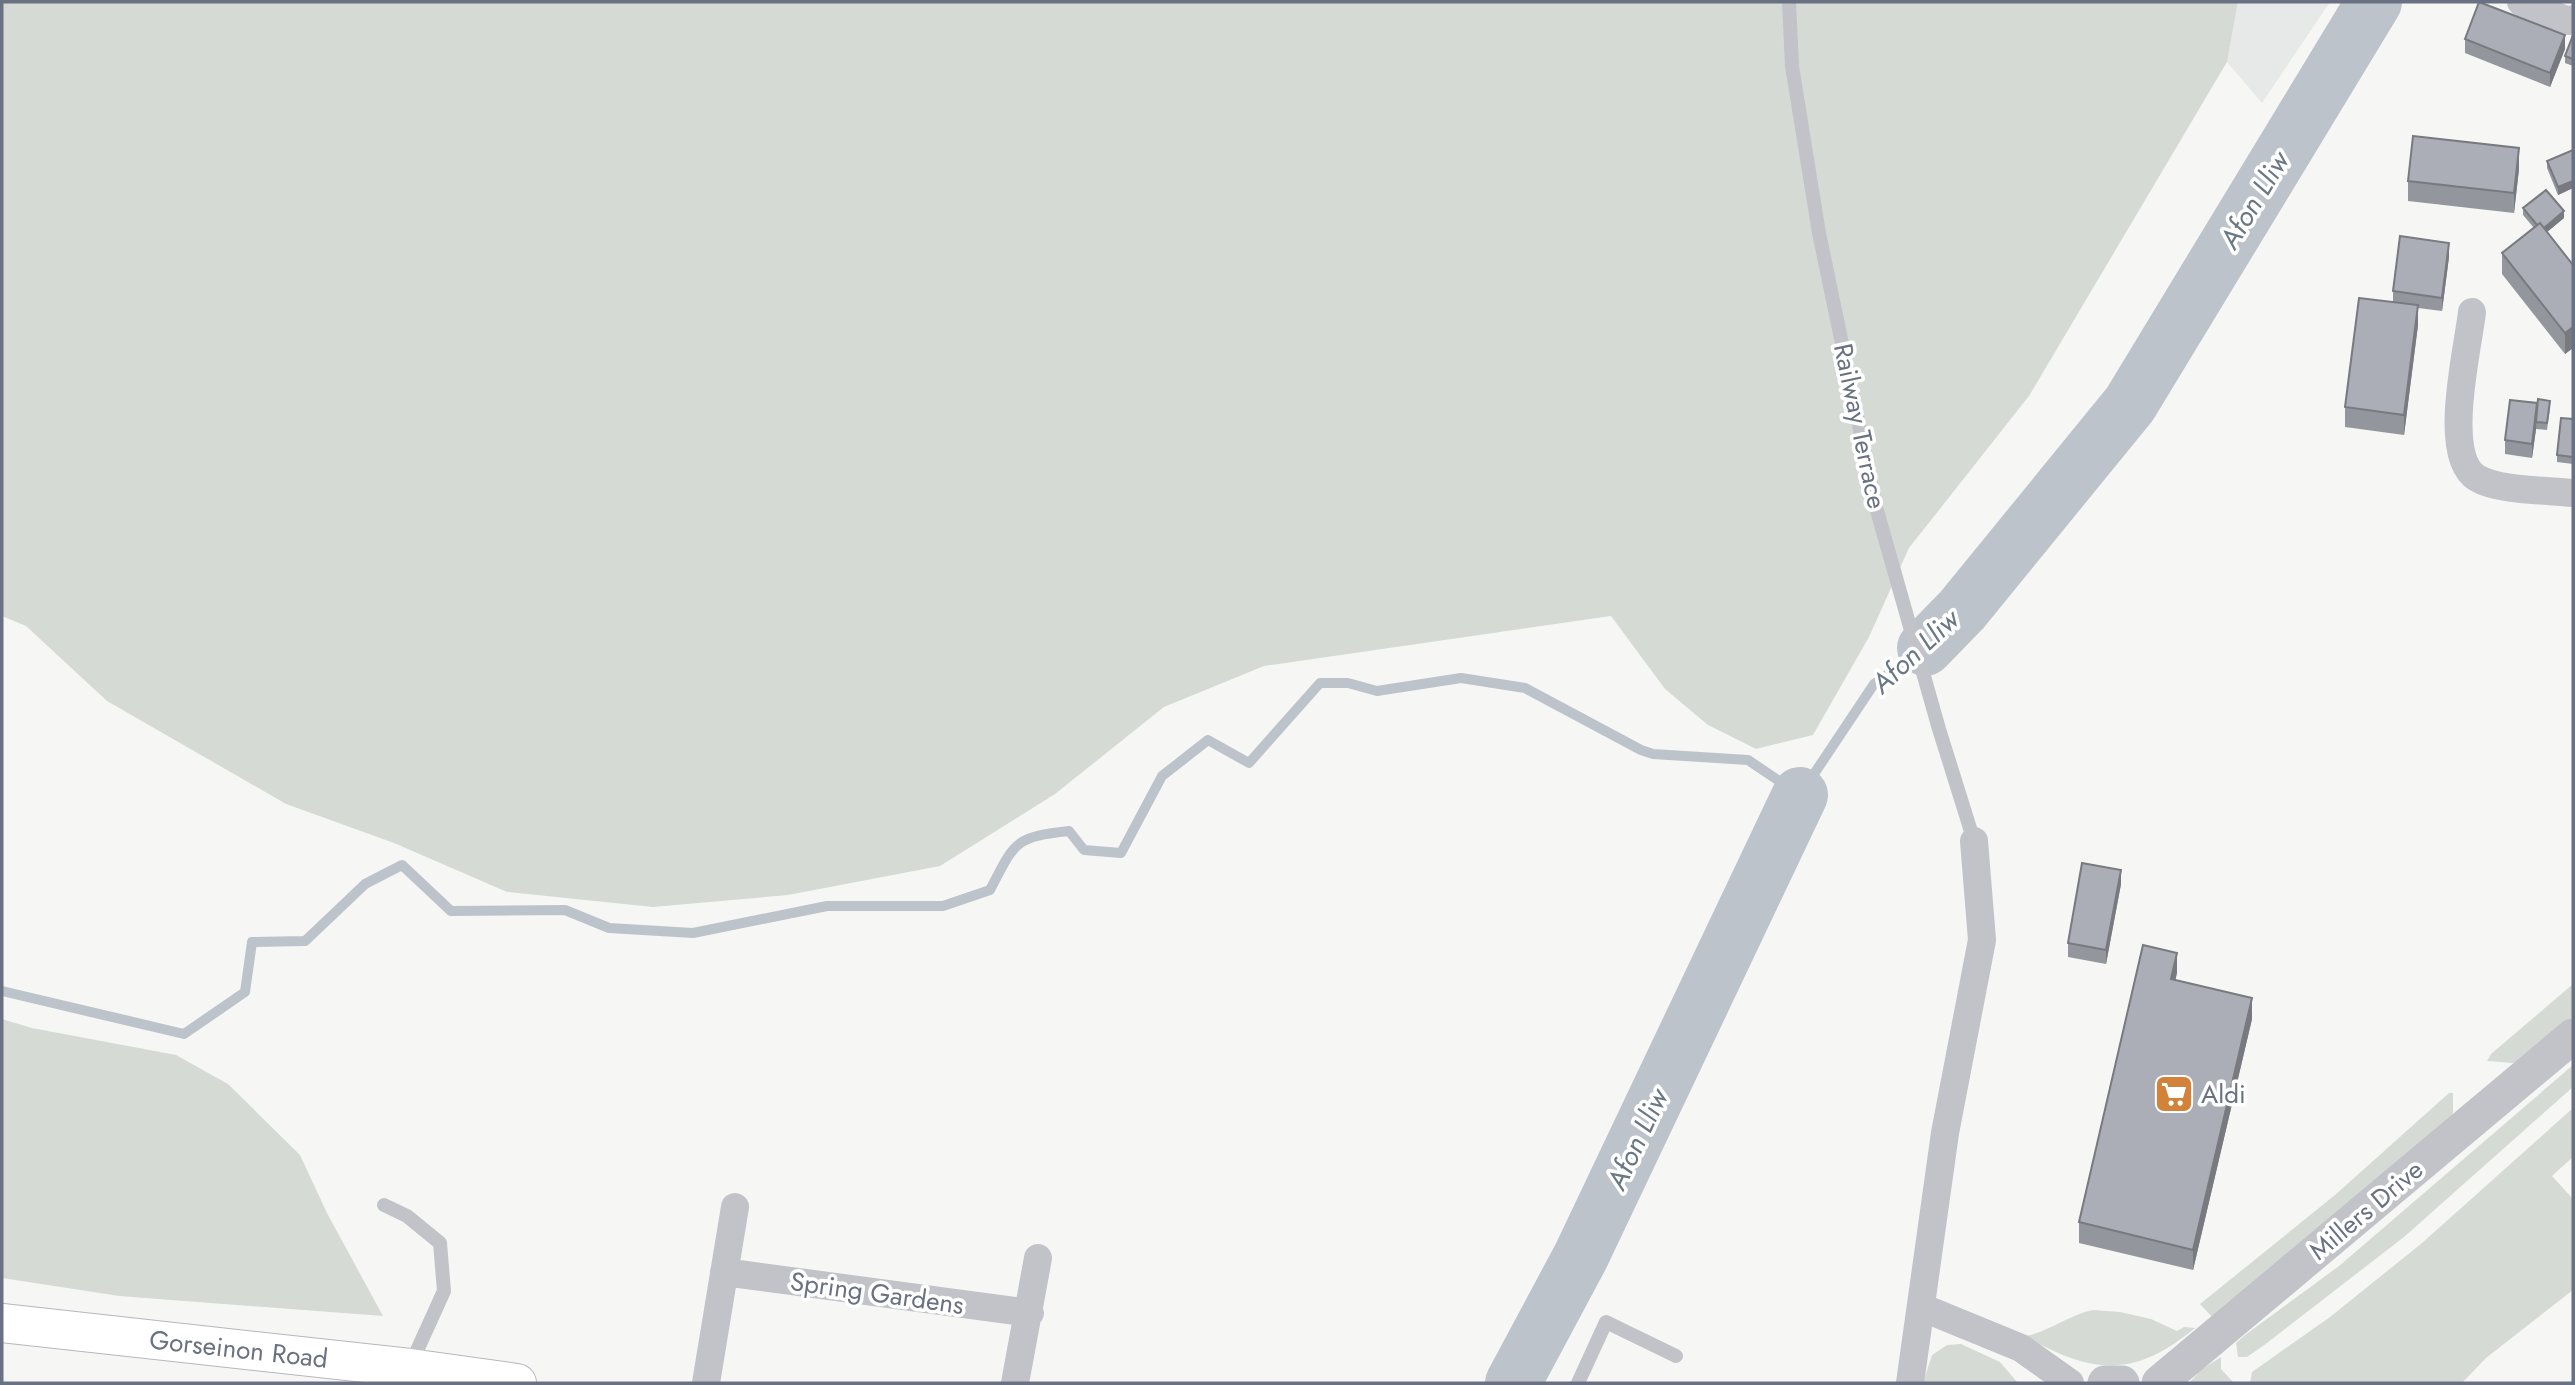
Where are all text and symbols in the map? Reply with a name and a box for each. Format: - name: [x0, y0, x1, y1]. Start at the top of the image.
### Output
- water label: Afon Lliw: [2209, 142, 2300, 258]
- street label: Railway Terrace: [1824, 340, 1896, 512]
- water label: Afon Lliw: [1861, 599, 1970, 704]
- supermarket icon: Aldi: [2153, 1073, 2195, 1115]
- place label: Aldi: [2201, 1075, 2246, 1113]
- water label: Afon Lliw: [1596, 1081, 1679, 1197]
- street label: Millers Drive: [2301, 1151, 2431, 1269]
- street label: Spring Gardens: [788, 1262, 966, 1324]
- street label: Gorseinon Road: [147, 1320, 330, 1378]

